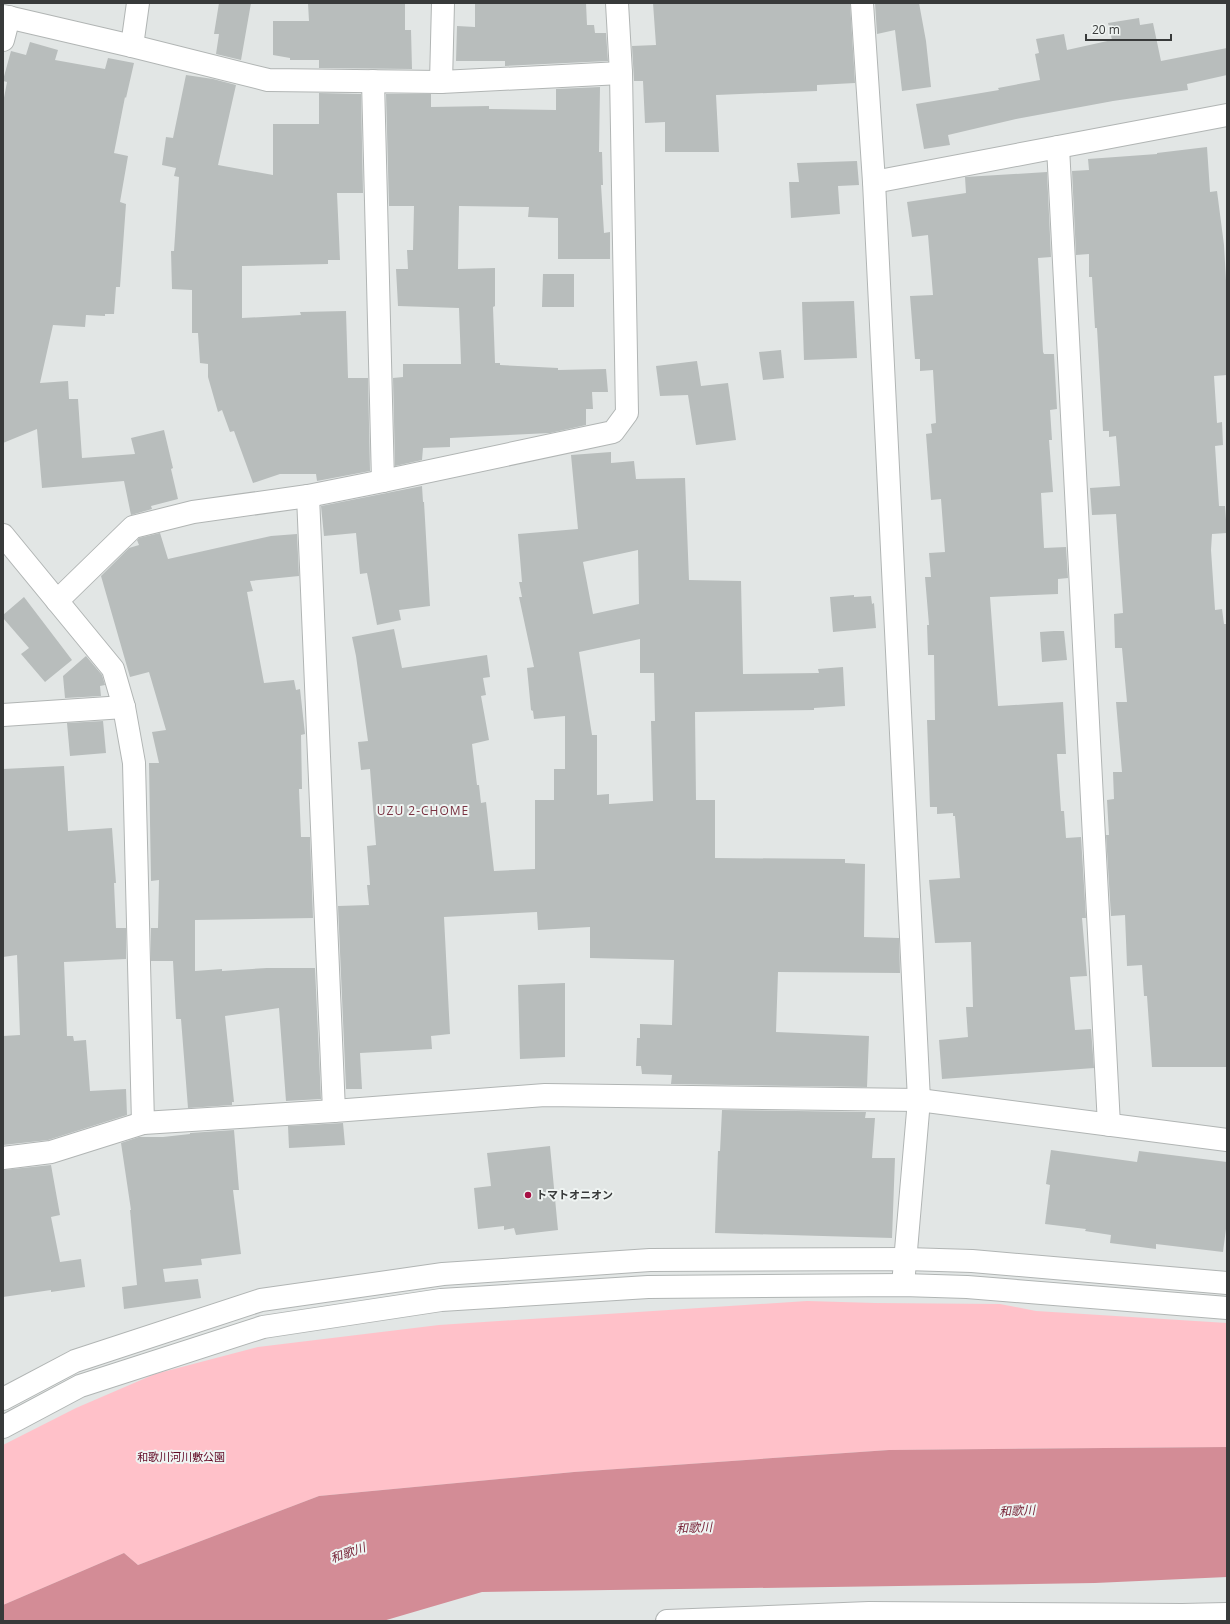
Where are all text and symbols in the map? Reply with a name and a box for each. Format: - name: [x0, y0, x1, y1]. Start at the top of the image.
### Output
- scale bar: [1086, 16, 1171, 42]
- text: 20 m: [1092, 21, 1120, 38]
- district label: UZU 2-CHOME: [377, 802, 469, 819]
- place label: トマトオニオン: [536, 1187, 613, 1202]
- marker: トマトオニオン: [523, 1190, 533, 1200]
- park label: 和歌川河川敷公園: [137, 1449, 225, 1464]
- water label: 和歌川: [999, 1501, 1037, 1520]
- water label: 和歌川: [676, 1518, 714, 1537]
- water label: 和歌川: [328, 1538, 370, 1566]

